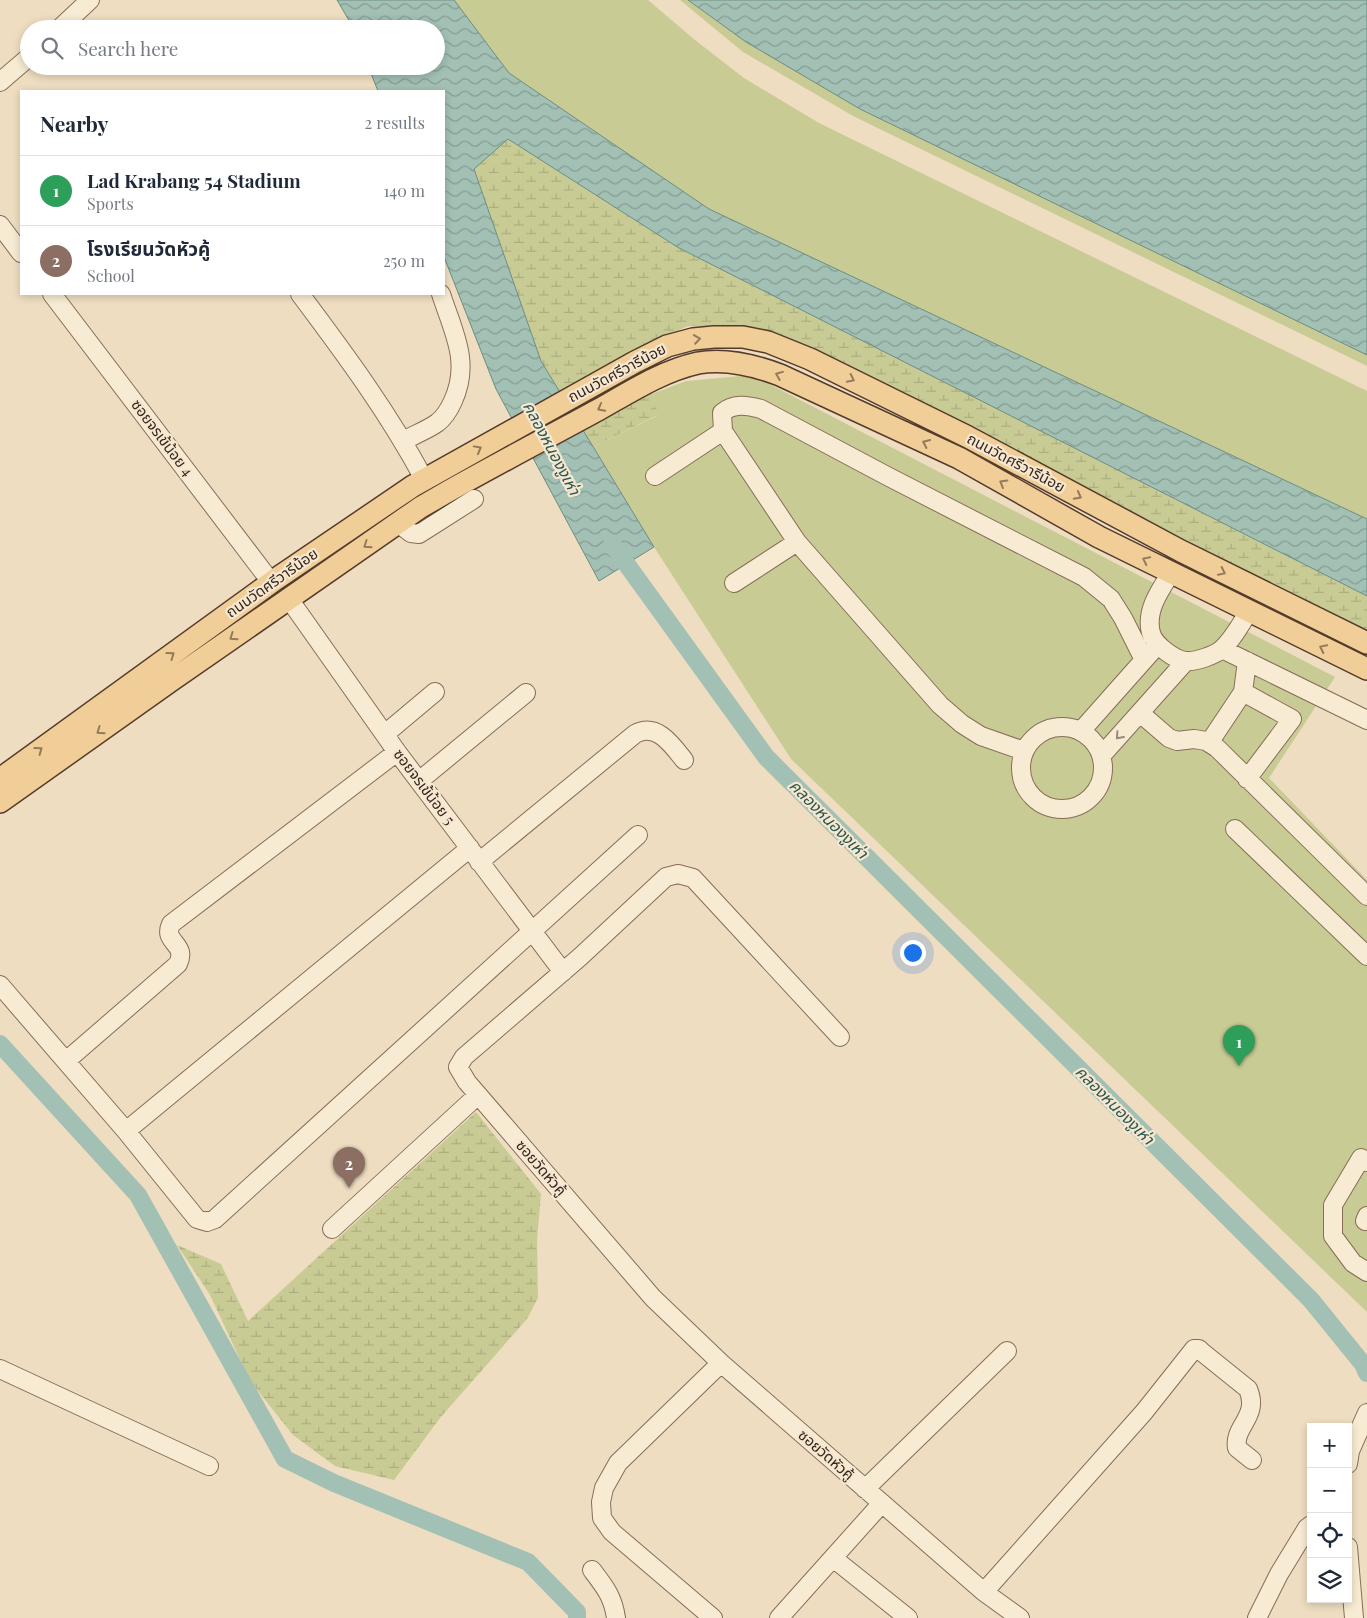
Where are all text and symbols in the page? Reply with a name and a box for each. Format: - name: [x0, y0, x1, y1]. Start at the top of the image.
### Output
- search box: [20, 20, 445, 75]
- icon: search: [38, 34, 66, 62]
- text: Search here: [78, 35, 178, 61]
- text: Nearby: [40, 109, 109, 137]
- text: 2 results: [365, 112, 425, 133]
- text: Lad Krabang 54 Stadium: [87, 167, 301, 193]
- text: 1: [53, 180, 59, 201]
- text: 140 m: [383, 180, 425, 201]
- text: Sports: [87, 193, 134, 214]
- text: โรงเรียนวัดหัวคู้: [87, 235, 210, 261]
- text: 2: [52, 250, 60, 271]
- text: 250 m: [383, 250, 425, 271]
- text: School: [87, 265, 135, 286]
- one-way arrow: [693, 334, 701, 345]
- street label: ถนนวัดศรีวารีน้อย: [564, 338, 669, 406]
- one-way arrow: [775, 370, 784, 381]
- one-way arrow: [846, 373, 855, 383]
- street label: ซอยจรเข้น้อย 4: [127, 395, 198, 480]
- water label: คลองหนองงูเห่า: [518, 397, 587, 500]
- one-way arrow: [597, 402, 606, 412]
- street label: ถนนวัดศรีวารีน้อย: [964, 428, 1069, 496]
- one-way arrow: [922, 439, 931, 449]
- one-way arrow: [472, 445, 481, 455]
- one-way arrow: [1000, 479, 1009, 489]
- one-way arrow: [1073, 490, 1082, 500]
- one-way arrow: [363, 539, 373, 548]
- street label: ถนนวัดศรีวารีน้อย: [221, 543, 322, 621]
- one-way arrow: [1142, 556, 1151, 567]
- one-way arrow: [1217, 566, 1226, 576]
- one-way arrow: [229, 631, 239, 640]
- one-way arrow: [1319, 644, 1328, 654]
- one-way arrow: [165, 652, 175, 661]
- one-way arrow: [96, 725, 106, 734]
- one-way arrow: [1115, 731, 1124, 740]
- street label: ซอยจรเข้น้อย 5: [390, 744, 460, 828]
- one-way arrow: [34, 747, 43, 756]
- water label: คลองหนองงูเห่า: [785, 775, 874, 864]
- your location: [900, 940, 926, 966]
- pin: 1: [1223, 1025, 1255, 1066]
- water label: คลองหนองงูเห่า: [1071, 1061, 1160, 1150]
- street label: ซอยวัดหัวคู้: [512, 1135, 572, 1200]
- pin: 2: [333, 1147, 365, 1188]
- map controls: [1307, 1423, 1352, 1603]
- button: +: [1307, 1423, 1352, 1468]
- street label: ซอยวัดหัวคู้: [794, 1424, 859, 1484]
- button: −: [1307, 1468, 1352, 1513]
- button: locate: [1307, 1513, 1352, 1558]
- button: layers: [1307, 1558, 1352, 1603]

